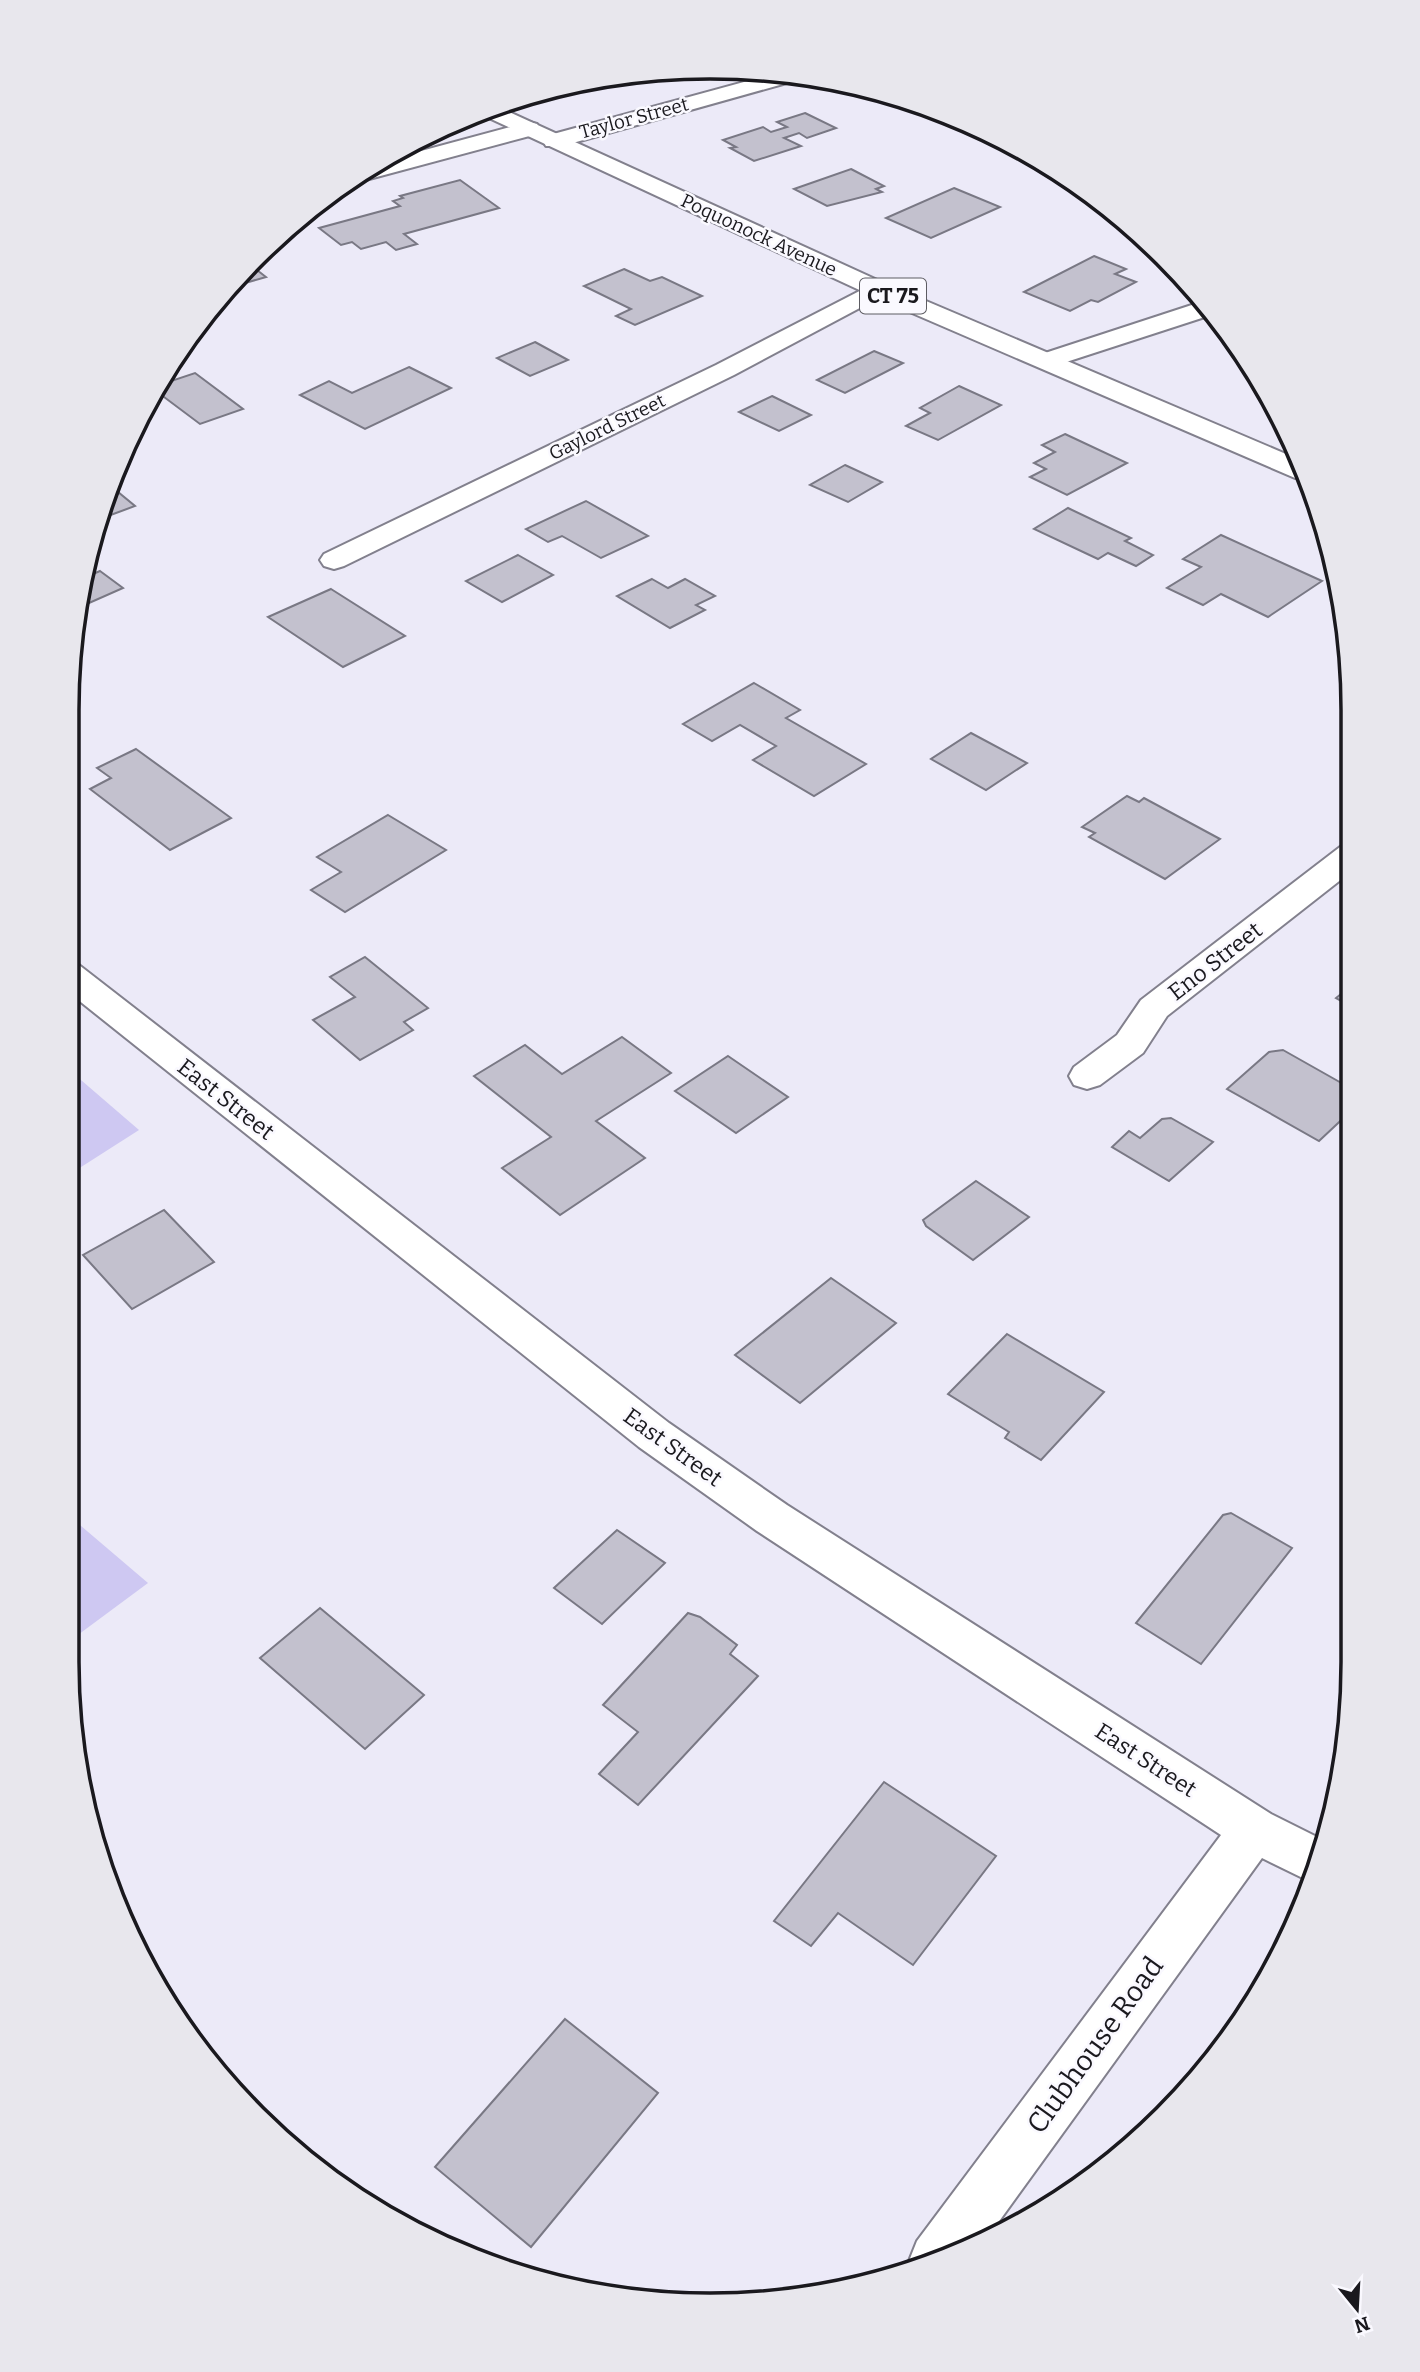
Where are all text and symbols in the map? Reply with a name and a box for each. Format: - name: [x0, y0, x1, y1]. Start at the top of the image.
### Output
- street label: Taylor Street: [577, 92, 691, 144]
- street label: Poquonock Avenue: [677, 189, 841, 281]
- road number: CT 75: [860, 278, 926, 314]
- street label: Gaylord Street: [545, 389, 669, 465]
- street label: Eno Street: [1162, 916, 1268, 1006]
- street label: East Street: [172, 1052, 280, 1146]
- street label: East Street: [618, 1402, 728, 1492]
- street label: East Street: [1090, 1717, 1202, 1803]
- street label: Clubhouse Road: [1020, 1950, 1170, 2140]
- north arrow: [1322, 2274, 1392, 2344]
- text: N: [1351, 2311, 1373, 2338]

